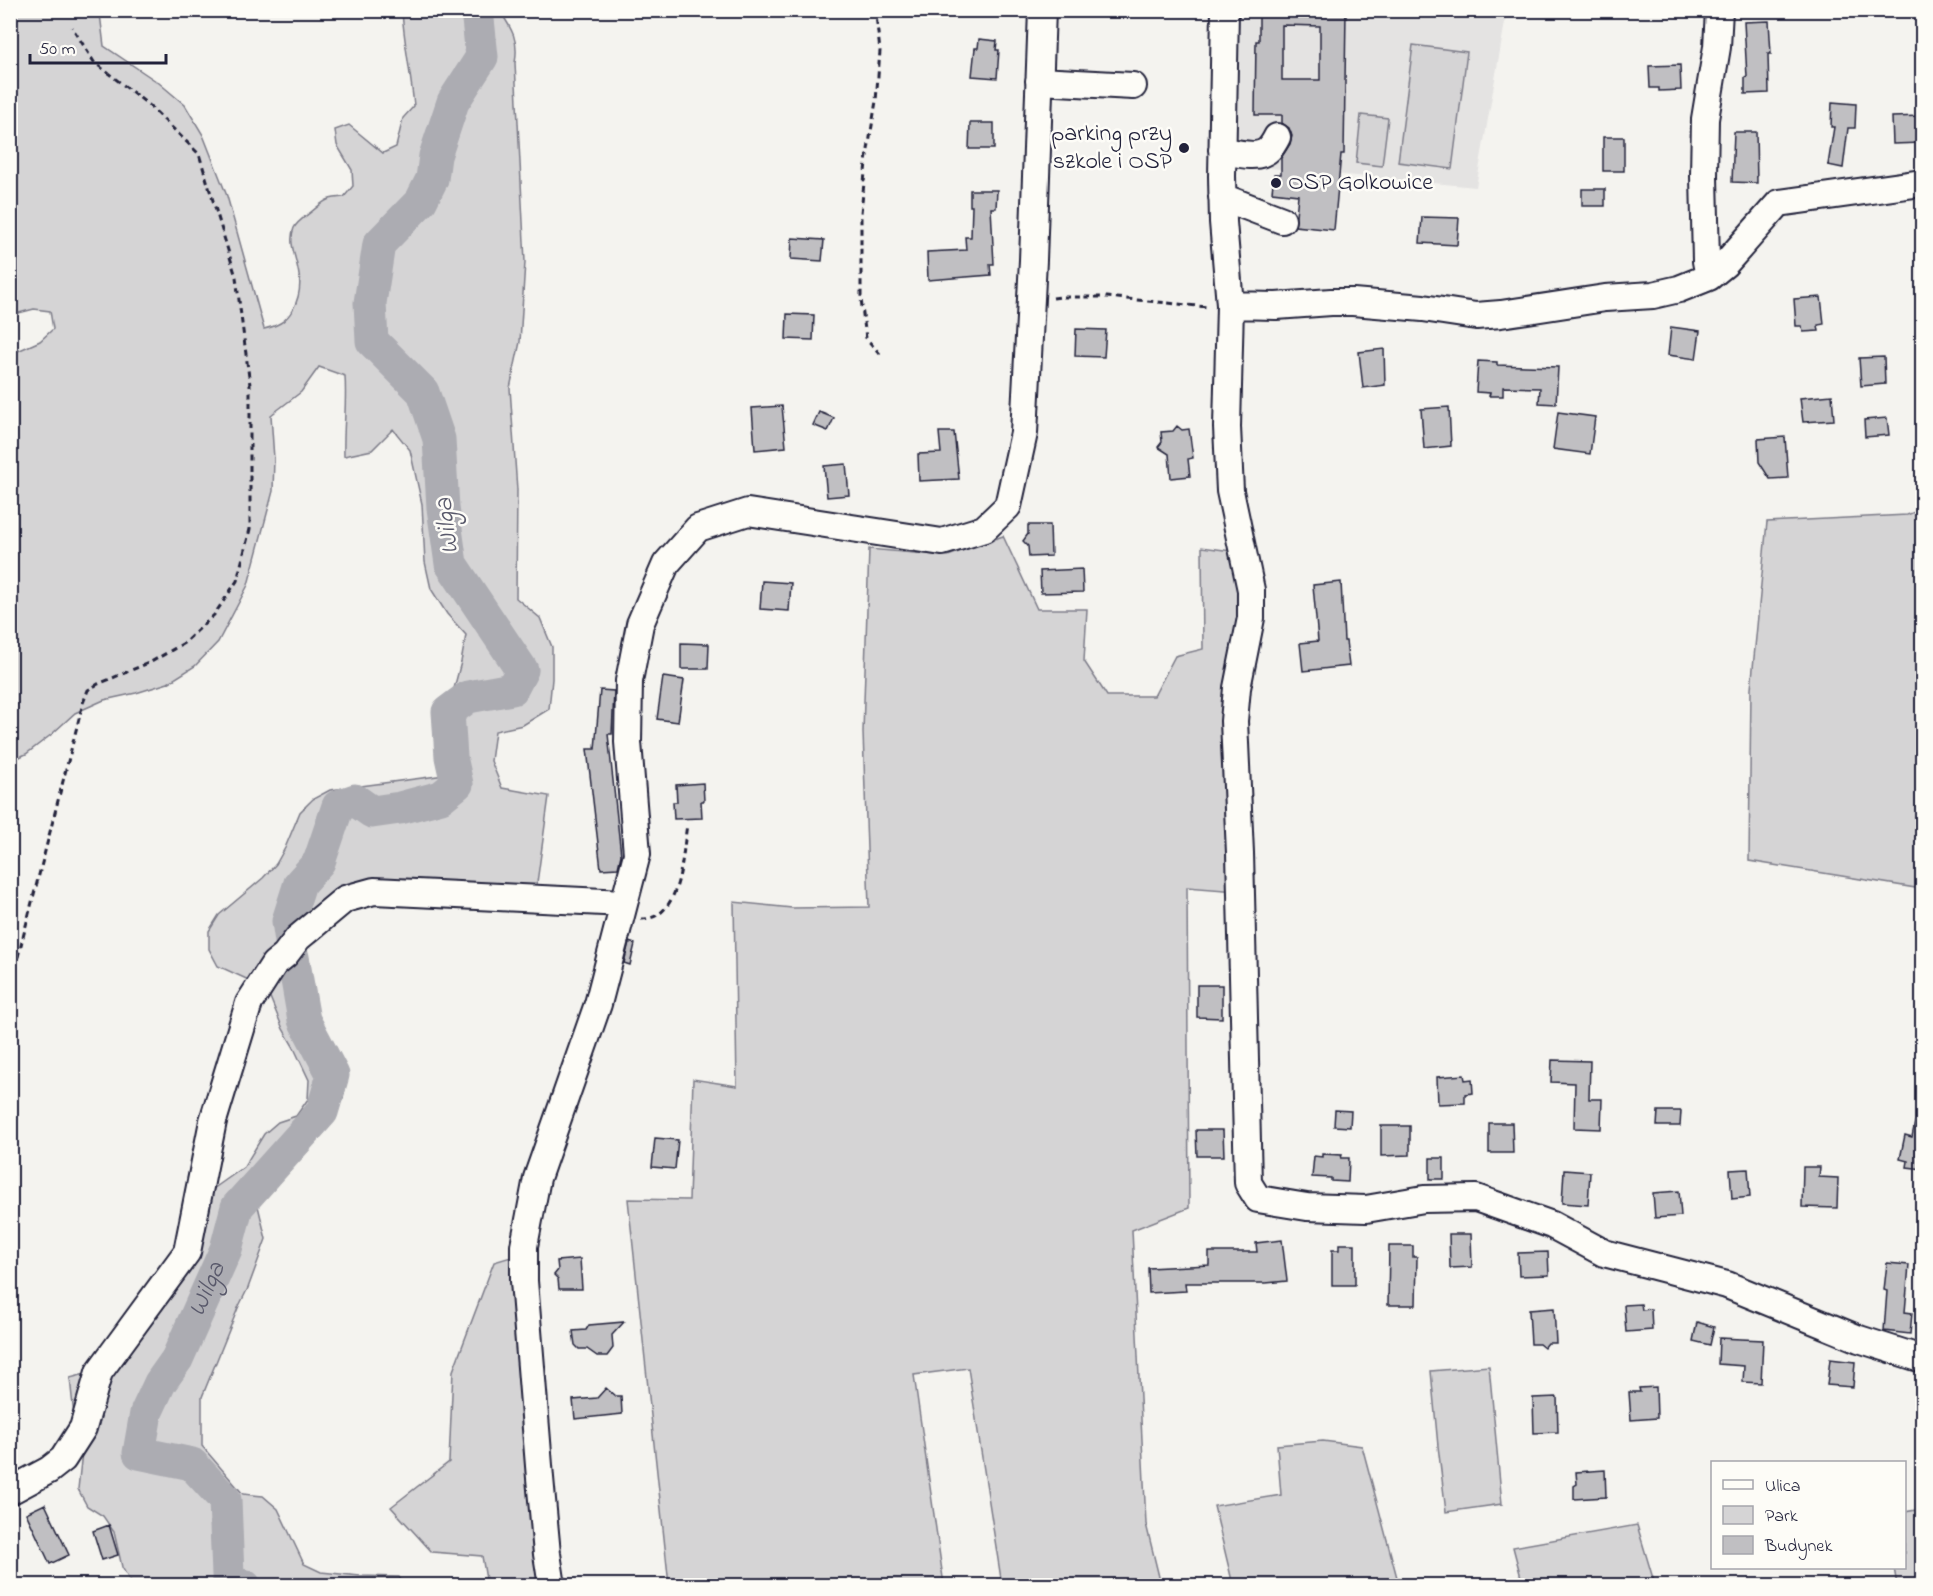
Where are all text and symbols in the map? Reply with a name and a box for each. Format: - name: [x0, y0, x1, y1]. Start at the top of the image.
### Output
- scale bar: [30, 27, 166, 65]
- text: 50 m: [39, 37, 76, 63]
- place label: parking przy szkole i OSP: [1051, 117, 1173, 180]
- marker: parking przy szkole i OSP: [1177, 141, 1191, 155]
- place label: OSP Golkowice: [1288, 166, 1433, 201]
- marker: OSP Golkowice: [1269, 176, 1283, 190]
- water label: Wilga: [426, 495, 470, 556]
- water label: Wilga: [179, 1255, 237, 1323]
- legend: [1711, 1461, 1906, 1569]
- text: Ulica: [1765, 1474, 1800, 1500]
- text: Park: [1765, 1504, 1798, 1530]
- text: Budynek: [1764, 1534, 1832, 1560]

